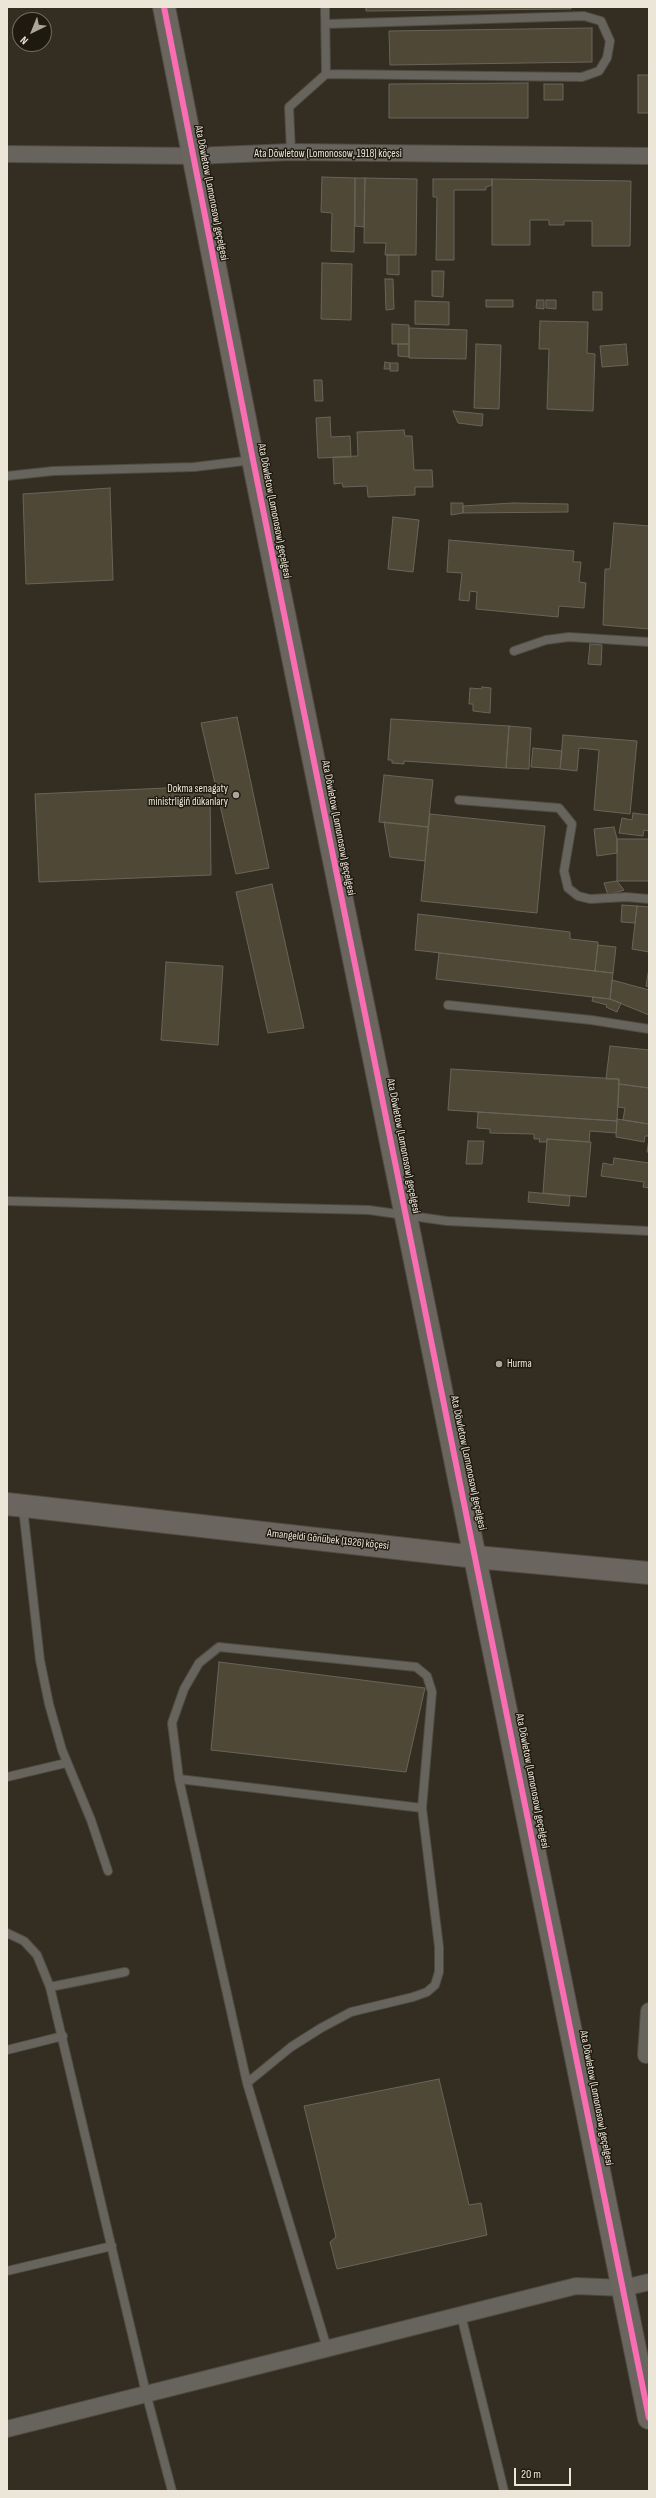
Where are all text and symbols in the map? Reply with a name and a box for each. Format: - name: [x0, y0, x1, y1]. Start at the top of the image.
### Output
- north arrow: [12, 12, 52, 52]
- text: N: [18, 34, 31, 47]
- street label: Ata Döwletow (Lomonosow) geçelgesi: [191, 124, 231, 262]
- street label: Ata Döwletow (Lomonosow, 1918) köçesi: [254, 147, 402, 161]
- street label: Ata Döwletow (Lomonosow) geçelgesi: [254, 442, 294, 580]
- street label: Ata Döwletow (Lomonosow) geçelgesi: [318, 759, 358, 897]
- place label: Dokma senagaty ministrligiň dükanlary: [148, 782, 228, 808]
- marker: Dokma senagaty ministrligiň dükanlary: [231, 790, 241, 800]
- street label: Ata Döwletow (Lomonosow) geçelgesi: [383, 1077, 423, 1215]
- place label: Hurma: [507, 1357, 532, 1371]
- marker: Hurma: [494, 1359, 504, 1369]
- street label: Ata Döwletow (Lomonosow) geçelgesi: [447, 1395, 489, 1531]
- street label: Amangeldi Gönübek (1926) köçesi: [266, 1527, 390, 1553]
- street label: Ata Döwletow (Lomonosow) geçelgesi: [512, 1712, 552, 1850]
- street label: Ata Döwletow (Lomonosow) geçelgesi: [576, 2029, 616, 2167]
- scale bar: [516, 2460, 573, 2486]
- text: 20 m: [521, 2467, 541, 2482]

